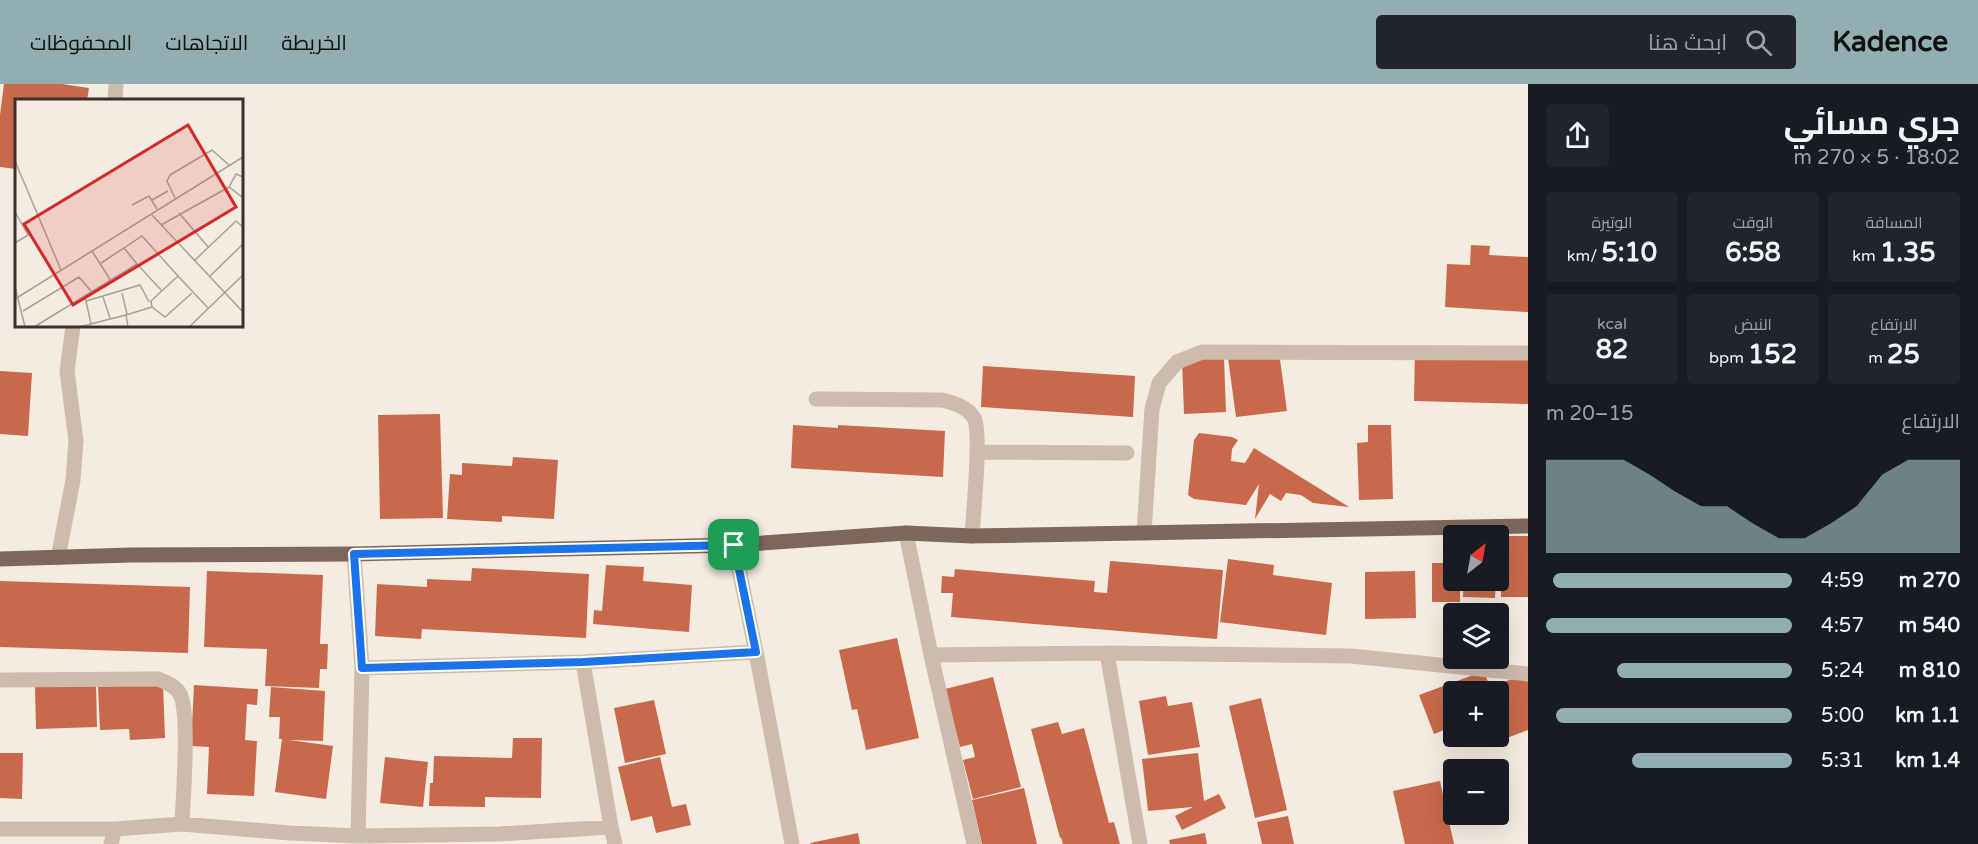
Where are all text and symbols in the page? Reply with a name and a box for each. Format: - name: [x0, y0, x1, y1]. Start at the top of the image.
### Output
- search box: [1376, 15, 1796, 69]
- text: Kadence: [1832, 25, 1948, 59]
- icon: search: [1742, 26, 1775, 59]
- text: ابحث هنا: [1648, 30, 1727, 56]
- text: المحفوظات: [30, 31, 132, 56]
- text: الاتجاهات: [165, 31, 248, 56]
- text: الخريطة: [281, 31, 347, 56]
- inset map: [15, 99, 243, 327]
- button: share: [1546, 104, 1609, 167]
- text: جري مسائي: [1784, 104, 1960, 143]
- text: 18:02 · 5 × 270 m: [1793, 146, 1960, 170]
- text: الوتيرة: [1591, 213, 1633, 233]
- text: الوقت: [1733, 213, 1773, 233]
- text: المسافة: [1866, 213, 1922, 233]
- text: 5:10: [1601, 237, 1657, 268]
- text: 6:58: [1725, 237, 1781, 268]
- text: 1.35: [1880, 237, 1936, 268]
- text: /km: [1567, 246, 1601, 266]
- text: km: [1852, 246, 1880, 266]
- text: kcal: [1597, 314, 1627, 334]
- text: النبض: [1734, 315, 1772, 335]
- text: الارتفاع: [1871, 315, 1917, 335]
- text: 82: [1596, 334, 1628, 365]
- text: 152: [1748, 339, 1797, 370]
- text: 25: [1887, 339, 1920, 370]
- text: bpm: [1709, 348, 1748, 368]
- text: m: [1868, 348, 1887, 368]
- text: 15–20 m: [1546, 402, 1634, 426]
- text: الارتفاع: [1901, 410, 1960, 434]
- pin: [708, 519, 759, 570]
- north arrow: [1443, 525, 1509, 591]
- map controls: [1443, 525, 1509, 825]
- icon: arrive: [717, 528, 750, 561]
- text: 4:59: [1821, 569, 1864, 593]
- text: 270 m: [1899, 569, 1960, 593]
- button: layers: [1443, 603, 1509, 669]
- text: 4:57: [1821, 614, 1864, 638]
- text: 540 m: [1899, 614, 1960, 638]
- text: 5:24: [1821, 659, 1864, 683]
- text: 810 m: [1899, 659, 1960, 683]
- button: +: [1443, 681, 1509, 747]
- text: 5:00: [1821, 704, 1864, 728]
- text: 1.1 km: [1895, 704, 1960, 728]
- text: 5:31: [1821, 749, 1864, 773]
- text: 1.4 km: [1896, 749, 1960, 773]
- button: −: [1443, 759, 1509, 825]

